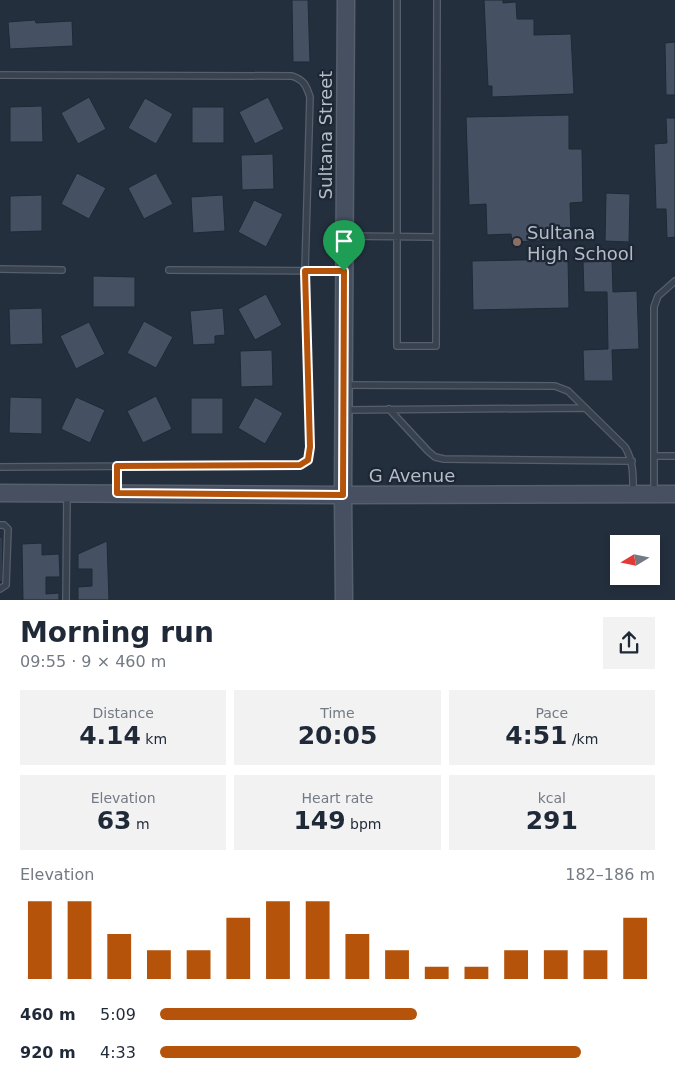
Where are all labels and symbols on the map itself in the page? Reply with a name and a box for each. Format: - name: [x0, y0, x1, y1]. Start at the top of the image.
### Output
- street label: Sultana Street: [315, 71, 336, 199]
- pin: [323, 220, 365, 271]
- place label: Sultana High School: [527, 222, 634, 264]
- marker: Sultana High School: [511, 236, 523, 248]
- street label: G Avenue: [369, 465, 455, 486]
- north arrow: [610, 535, 660, 585]

